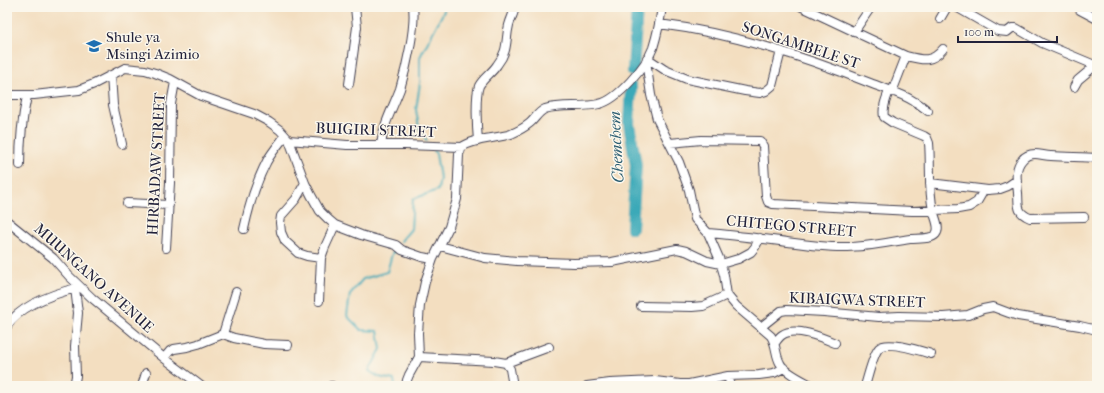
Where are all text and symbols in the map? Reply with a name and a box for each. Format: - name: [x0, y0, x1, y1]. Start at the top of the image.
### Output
- street label: SONGAMBELE ST: [740, 17, 863, 73]
- scale bar: [958, 18, 1057, 44]
- text: 100 m: [964, 25, 994, 39]
- place label: Shule ya Msingi Azimio: [106, 28, 200, 63]
- school or university icon: Shule ya Msingi Azimio: [85, 37, 103, 55]
- street label: HIRBADAW STREET: [143, 91, 169, 236]
- water label: Chemchem: [605, 110, 627, 183]
- street label: BUIGIRI STREET: [315, 119, 437, 141]
- street label: CHITEGO STREET: [725, 211, 857, 241]
- street label: MUUNGANO AVENUE: [31, 220, 157, 336]
- street label: KIBAIGWA STREET: [789, 289, 926, 311]

